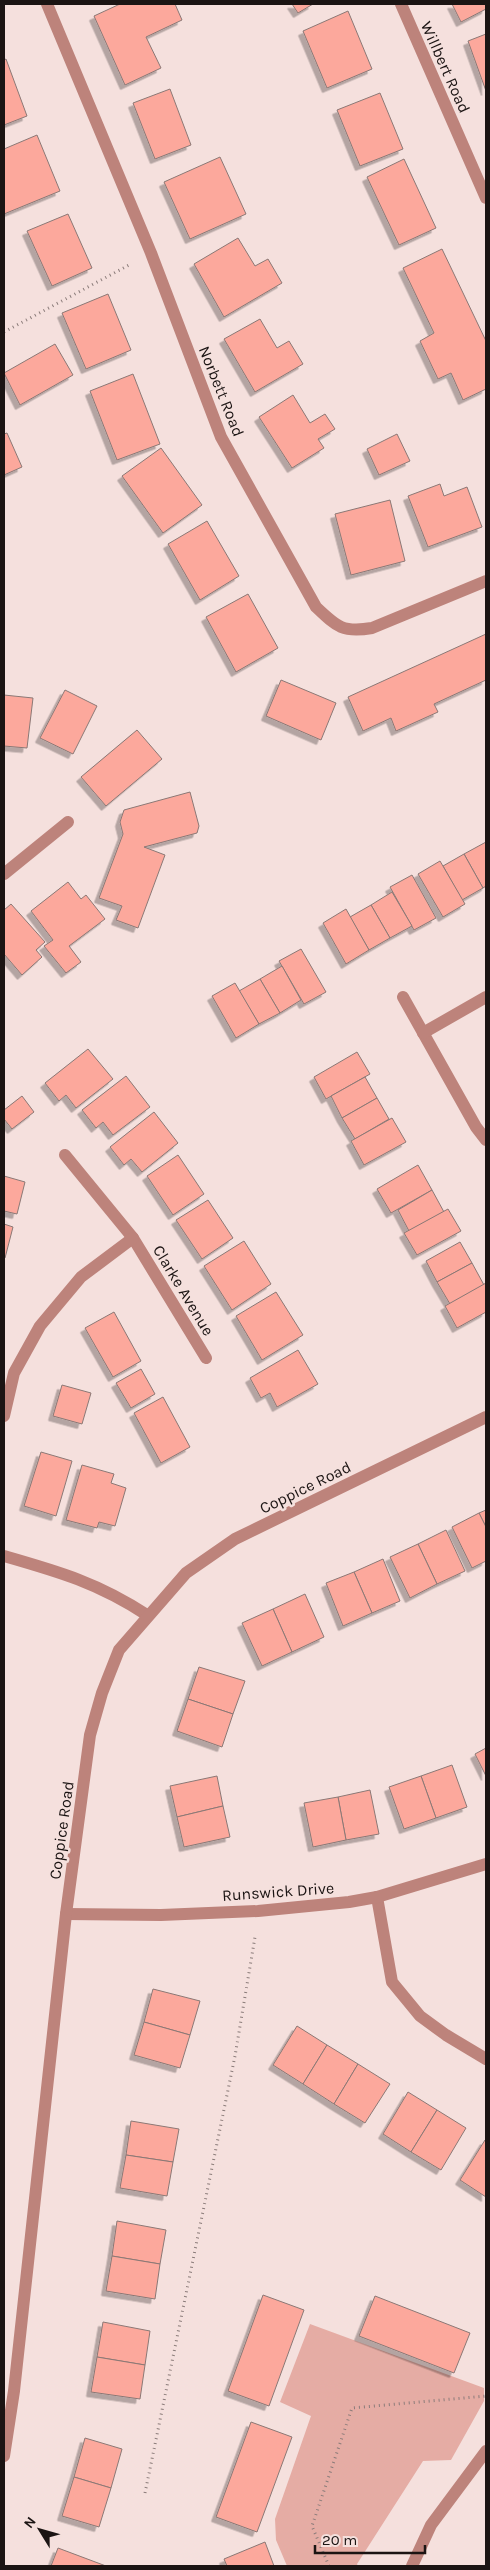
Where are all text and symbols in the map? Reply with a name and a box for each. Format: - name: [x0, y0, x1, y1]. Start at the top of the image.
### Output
- street label: Willbert Road: [417, 18, 474, 116]
- street label: Norbett Road: [195, 343, 248, 439]
- street label: Clarke Avenue: [149, 1241, 218, 1339]
- street label: Coppice Road: [257, 1457, 354, 1518]
- street label: Coppice Road: [45, 1780, 78, 1880]
- street label: Runswick Drive: [221, 1878, 335, 1905]
- north arrow: [15, 2505, 65, 2555]
- text: N: [20, 2513, 40, 2532]
- scale bar: [315, 2522, 425, 2554]
- text: 20 m: [322, 2531, 357, 2549]

